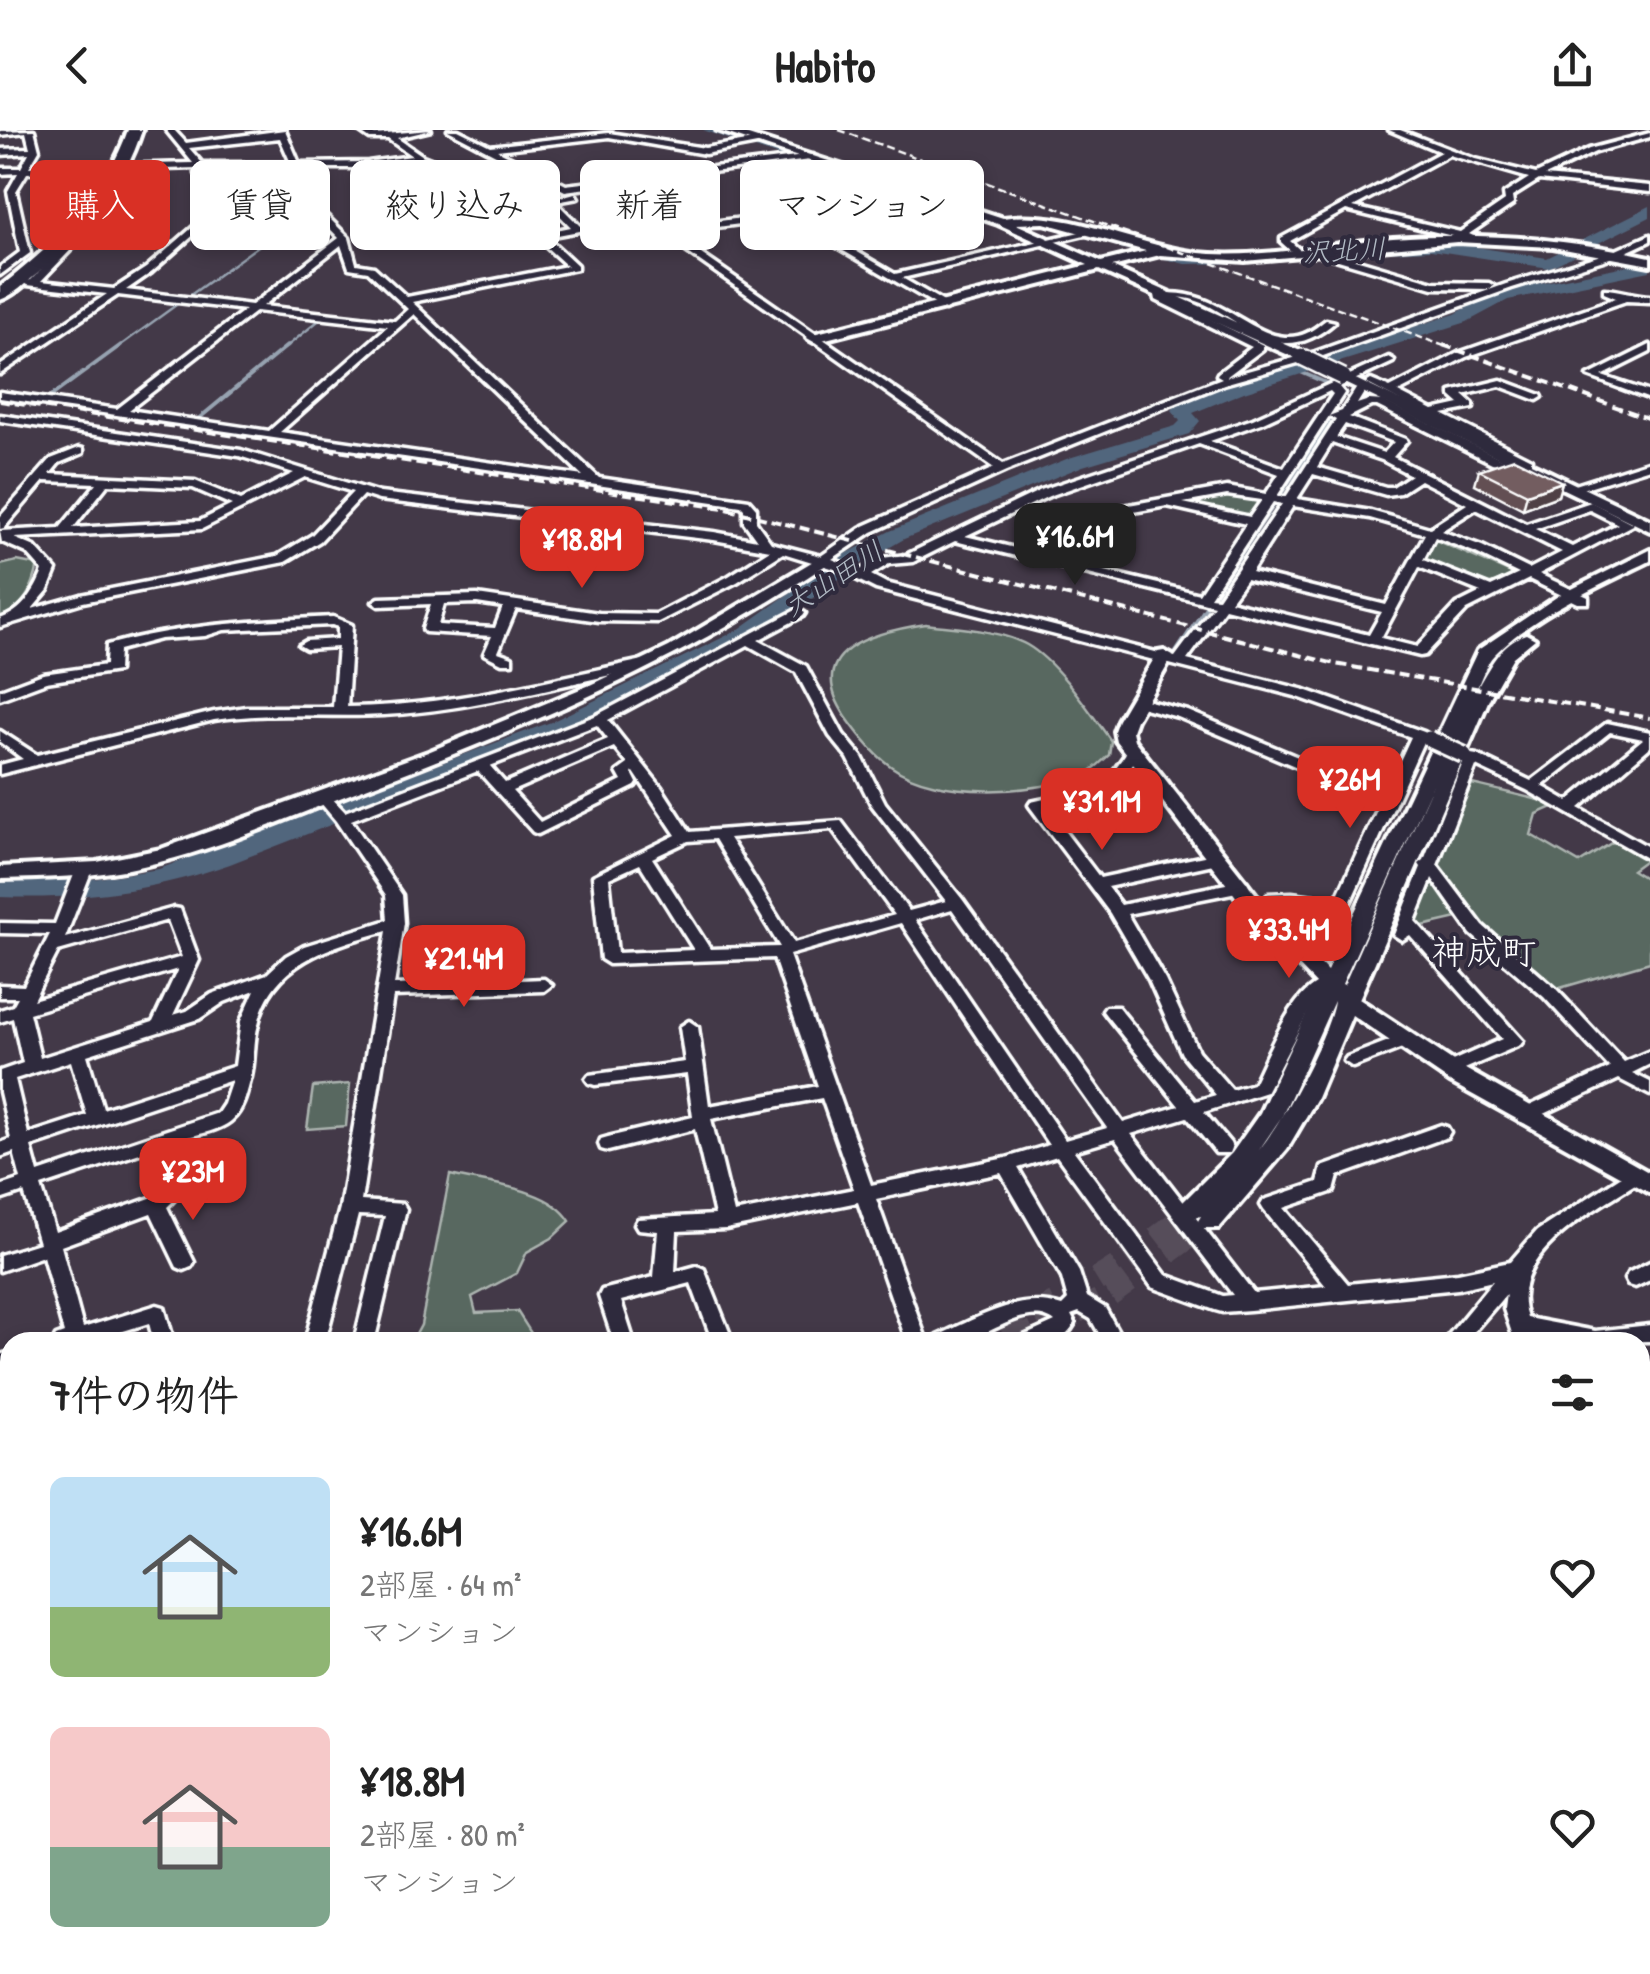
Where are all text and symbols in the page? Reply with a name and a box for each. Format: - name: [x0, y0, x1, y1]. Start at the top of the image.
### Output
- text: Habito: [775, 35, 875, 96]
- icon: back: [50, 38, 105, 93]
- icon: share: [1545, 38, 1600, 93]
- chip: 購入: [30, 160, 170, 250]
- chip: 賃貸: [190, 160, 330, 250]
- chip: 絞り込み: [350, 160, 560, 250]
- chip: 新着: [580, 160, 720, 250]
- chip: マンション: [740, 160, 984, 250]
- water label: 沢北川: [1301, 229, 1387, 271]
- pin: ¥16.6M: [994, 503, 1156, 588]
- pin: ¥18.8M: [501, 506, 663, 591]
- text: ¥16.6M: [1036, 514, 1114, 557]
- text: ¥18.8M: [542, 517, 622, 560]
- water label: 大山田川: [776, 532, 890, 624]
- pin: ¥26M: [1291, 746, 1409, 831]
- text: ¥26M: [1319, 757, 1381, 800]
- pin: ¥31.1M: [1021, 768, 1183, 853]
- text: ¥31.1M: [1063, 779, 1141, 822]
- pin: ¥33.4M: [1208, 896, 1370, 981]
- text: ¥33.4M: [1248, 907, 1330, 950]
- pin: ¥21.4M: [383, 925, 545, 1010]
- district label: 神成町: [1431, 928, 1537, 975]
- text: ¥21.4M: [424, 936, 504, 979]
- pin: ¥23M: [134, 1138, 252, 1223]
- text: ¥23M: [161, 1149, 225, 1192]
- icon: filters: [1545, 1365, 1600, 1420]
- text: 7件の物件: [50, 1366, 239, 1423]
- text: ¥16.6M: [360, 1502, 462, 1559]
- icon: home: [130, 1517, 250, 1637]
- icon: heart: [1545, 1550, 1600, 1605]
- text: 2部屋 · 64 m²: [360, 1563, 521, 1606]
- text: マンション: [360, 1610, 519, 1653]
- text: ¥18.8M: [360, 1752, 465, 1809]
- icon: home: [130, 1767, 250, 1887]
- icon: heart: [1545, 1800, 1600, 1855]
- text: 2部屋 · 80 m²: [360, 1813, 525, 1856]
- text: マンション: [360, 1860, 519, 1903]

